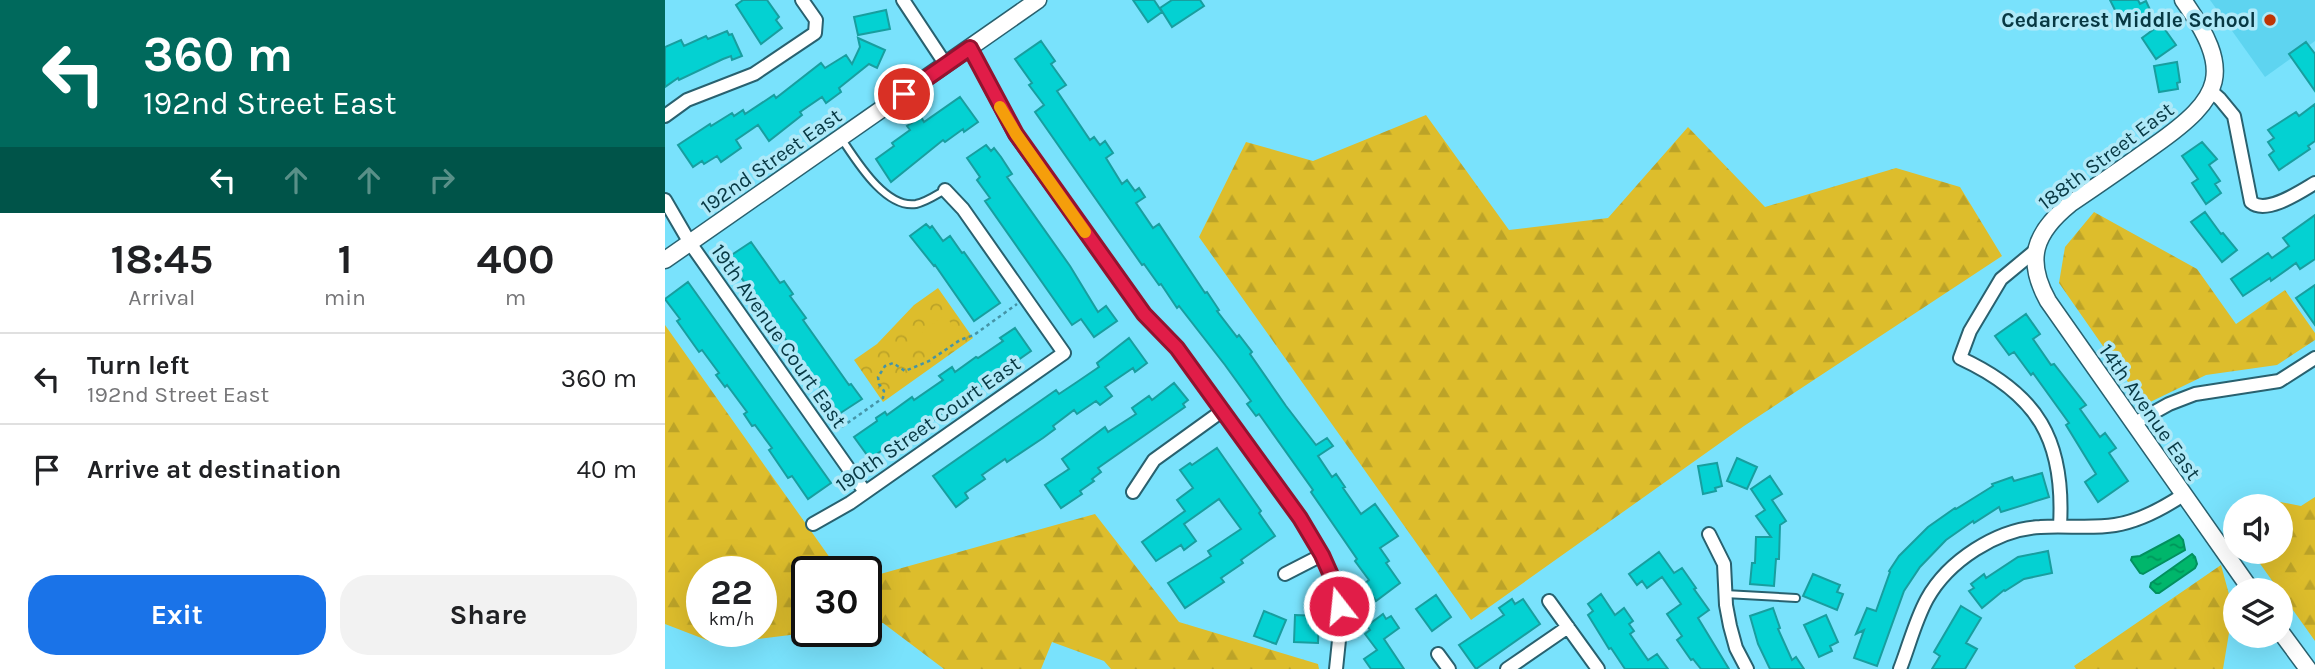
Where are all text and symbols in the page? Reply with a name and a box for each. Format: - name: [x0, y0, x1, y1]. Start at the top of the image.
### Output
- place label: Cedarcrest Middle School: [2001, 8, 2256, 32]
- marker: Cedarcrest Middle School: [2262, 12, 2278, 28]
- text: 360 m: [143, 26, 293, 83]
- icon: left: [28, 28, 119, 119]
- pin: [874, 64, 934, 124]
- icon: arrive: [885, 75, 923, 113]
- text: 192nd Street East: [143, 85, 396, 122]
- street label: 188th Street East: [2034, 97, 2178, 215]
- street label: 192nd Street East: [696, 103, 846, 219]
- icon: left: [204, 161, 242, 199]
- icon: ahead: [277, 161, 315, 199]
- icon: ahead: [350, 161, 388, 199]
- icon: right: [423, 161, 461, 199]
- text: 18:45: [110, 234, 213, 284]
- text: 1: [337, 234, 352, 284]
- text: 400: [476, 234, 555, 284]
- street label: 19th Avenue Court East: [706, 240, 852, 433]
- text: Arrival: [128, 284, 196, 311]
- text: min: [324, 284, 366, 311]
- text: m: [505, 284, 526, 311]
- street label: 14th Avenue East: [2094, 339, 2206, 485]
- text: Turn left: [87, 350, 189, 381]
- street label: 190th Street Court East: [831, 351, 1025, 497]
- icon: left: [28, 360, 66, 398]
- text: 360 m: [561, 363, 637, 394]
- text: 192nd Street East: [87, 381, 269, 408]
- icon: arrive: [28, 451, 66, 489]
- text: Arrive at destination: [87, 454, 341, 485]
- text: 40 m: [577, 454, 637, 485]
- map controls: [2223, 494, 2293, 648]
- button: sound: [2223, 494, 2293, 564]
- speed limit sign: 30: [791, 556, 882, 647]
- position arrow: [1302, 569, 1376, 643]
- text: 22: [710, 572, 753, 613]
- button: Exit: [28, 575, 326, 655]
- button: Share: [340, 575, 637, 655]
- button: layers: [2223, 578, 2293, 648]
- text: km/h: [709, 608, 754, 630]

